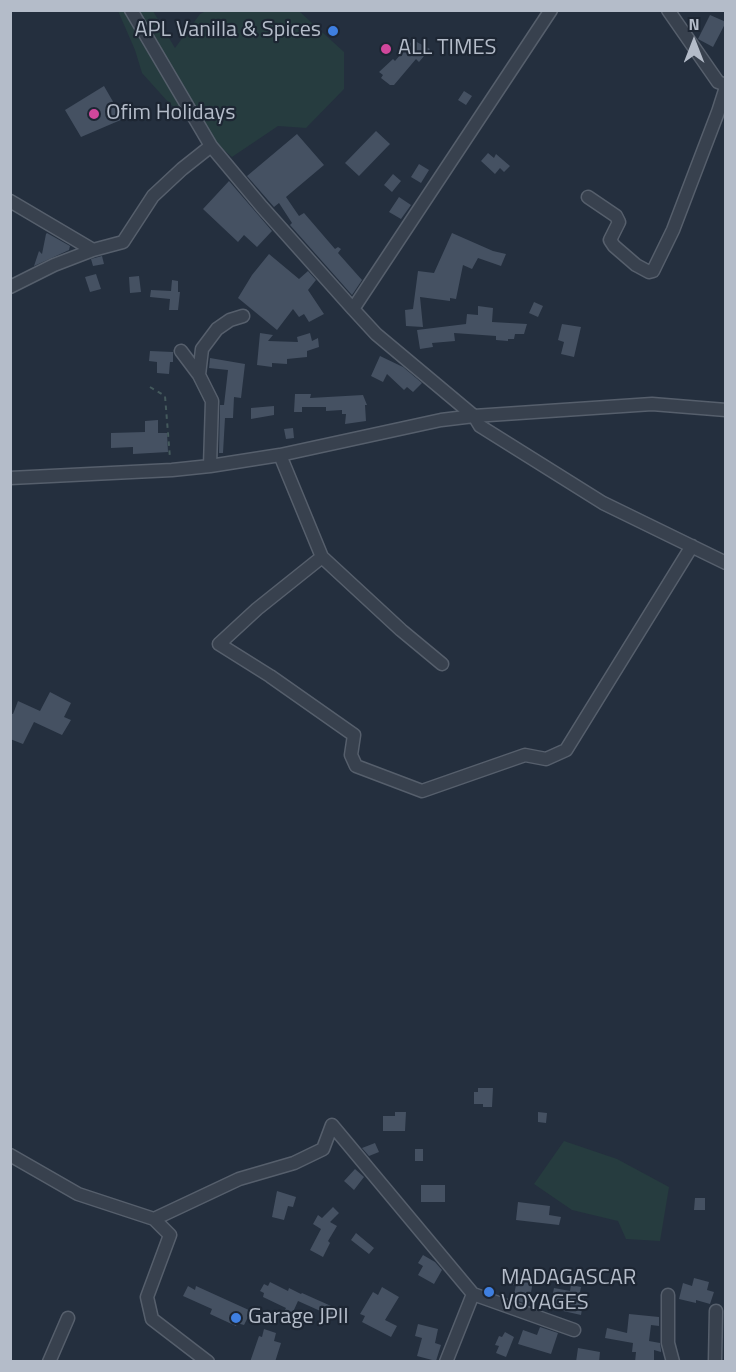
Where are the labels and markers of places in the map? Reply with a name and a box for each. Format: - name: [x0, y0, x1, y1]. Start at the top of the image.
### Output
- place label: APL Vanilla & Spices: [134, 18, 321, 44]
- marker: APL Vanilla & Spices: [326, 24, 340, 38]
- place label: ALL TIMES: [398, 36, 497, 62]
- marker: ALL TIMES: [379, 42, 393, 56]
- place label: Ofim Holidays: [106, 101, 235, 127]
- marker: Ofim Holidays: [87, 107, 101, 121]
- place label: MADAGASCAR VOYAGES: [501, 1266, 636, 1318]
- marker: MADAGASCAR VOYAGES: [482, 1285, 496, 1299]
- place label: Garage JPII: [248, 1305, 349, 1331]
- marker: Garage JPII: [229, 1311, 243, 1325]

